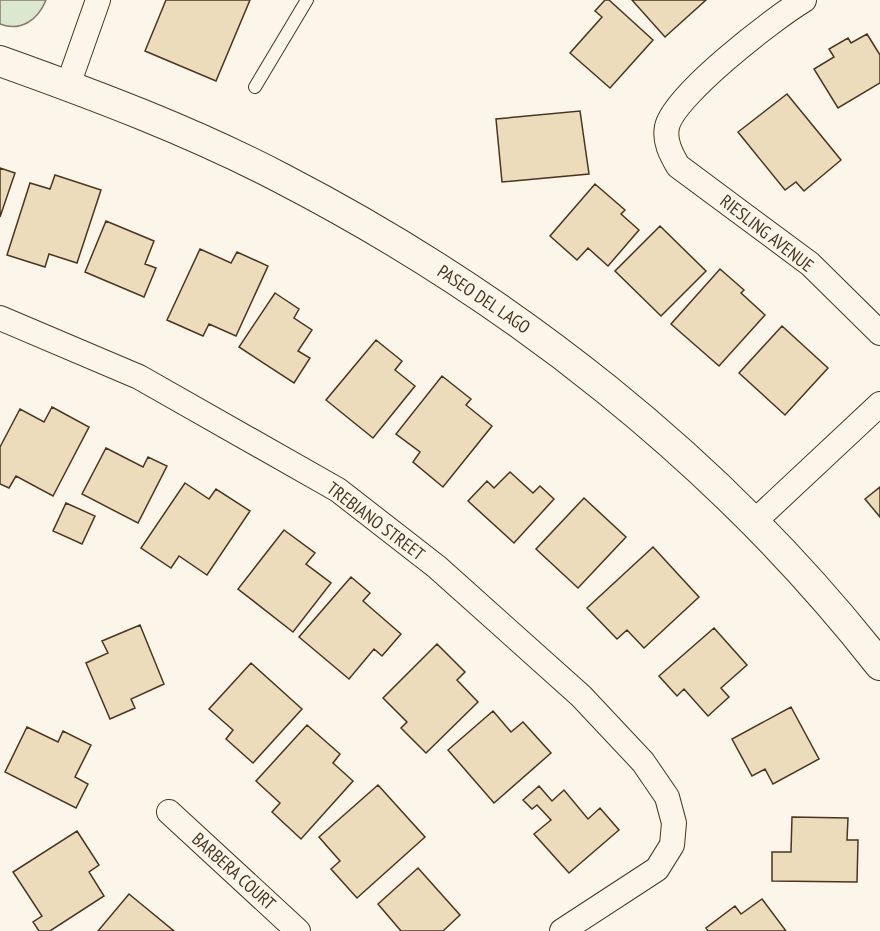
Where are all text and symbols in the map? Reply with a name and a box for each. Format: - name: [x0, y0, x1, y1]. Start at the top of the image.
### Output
- street label: RIESLING AVENUE: [716, 189, 818, 277]
- street label: PASEO DEL LAGO: [433, 260, 535, 339]
- street label: TREBIANO STREET: [322, 477, 430, 565]
- street label: BARBERA COURT: [187, 827, 281, 915]

